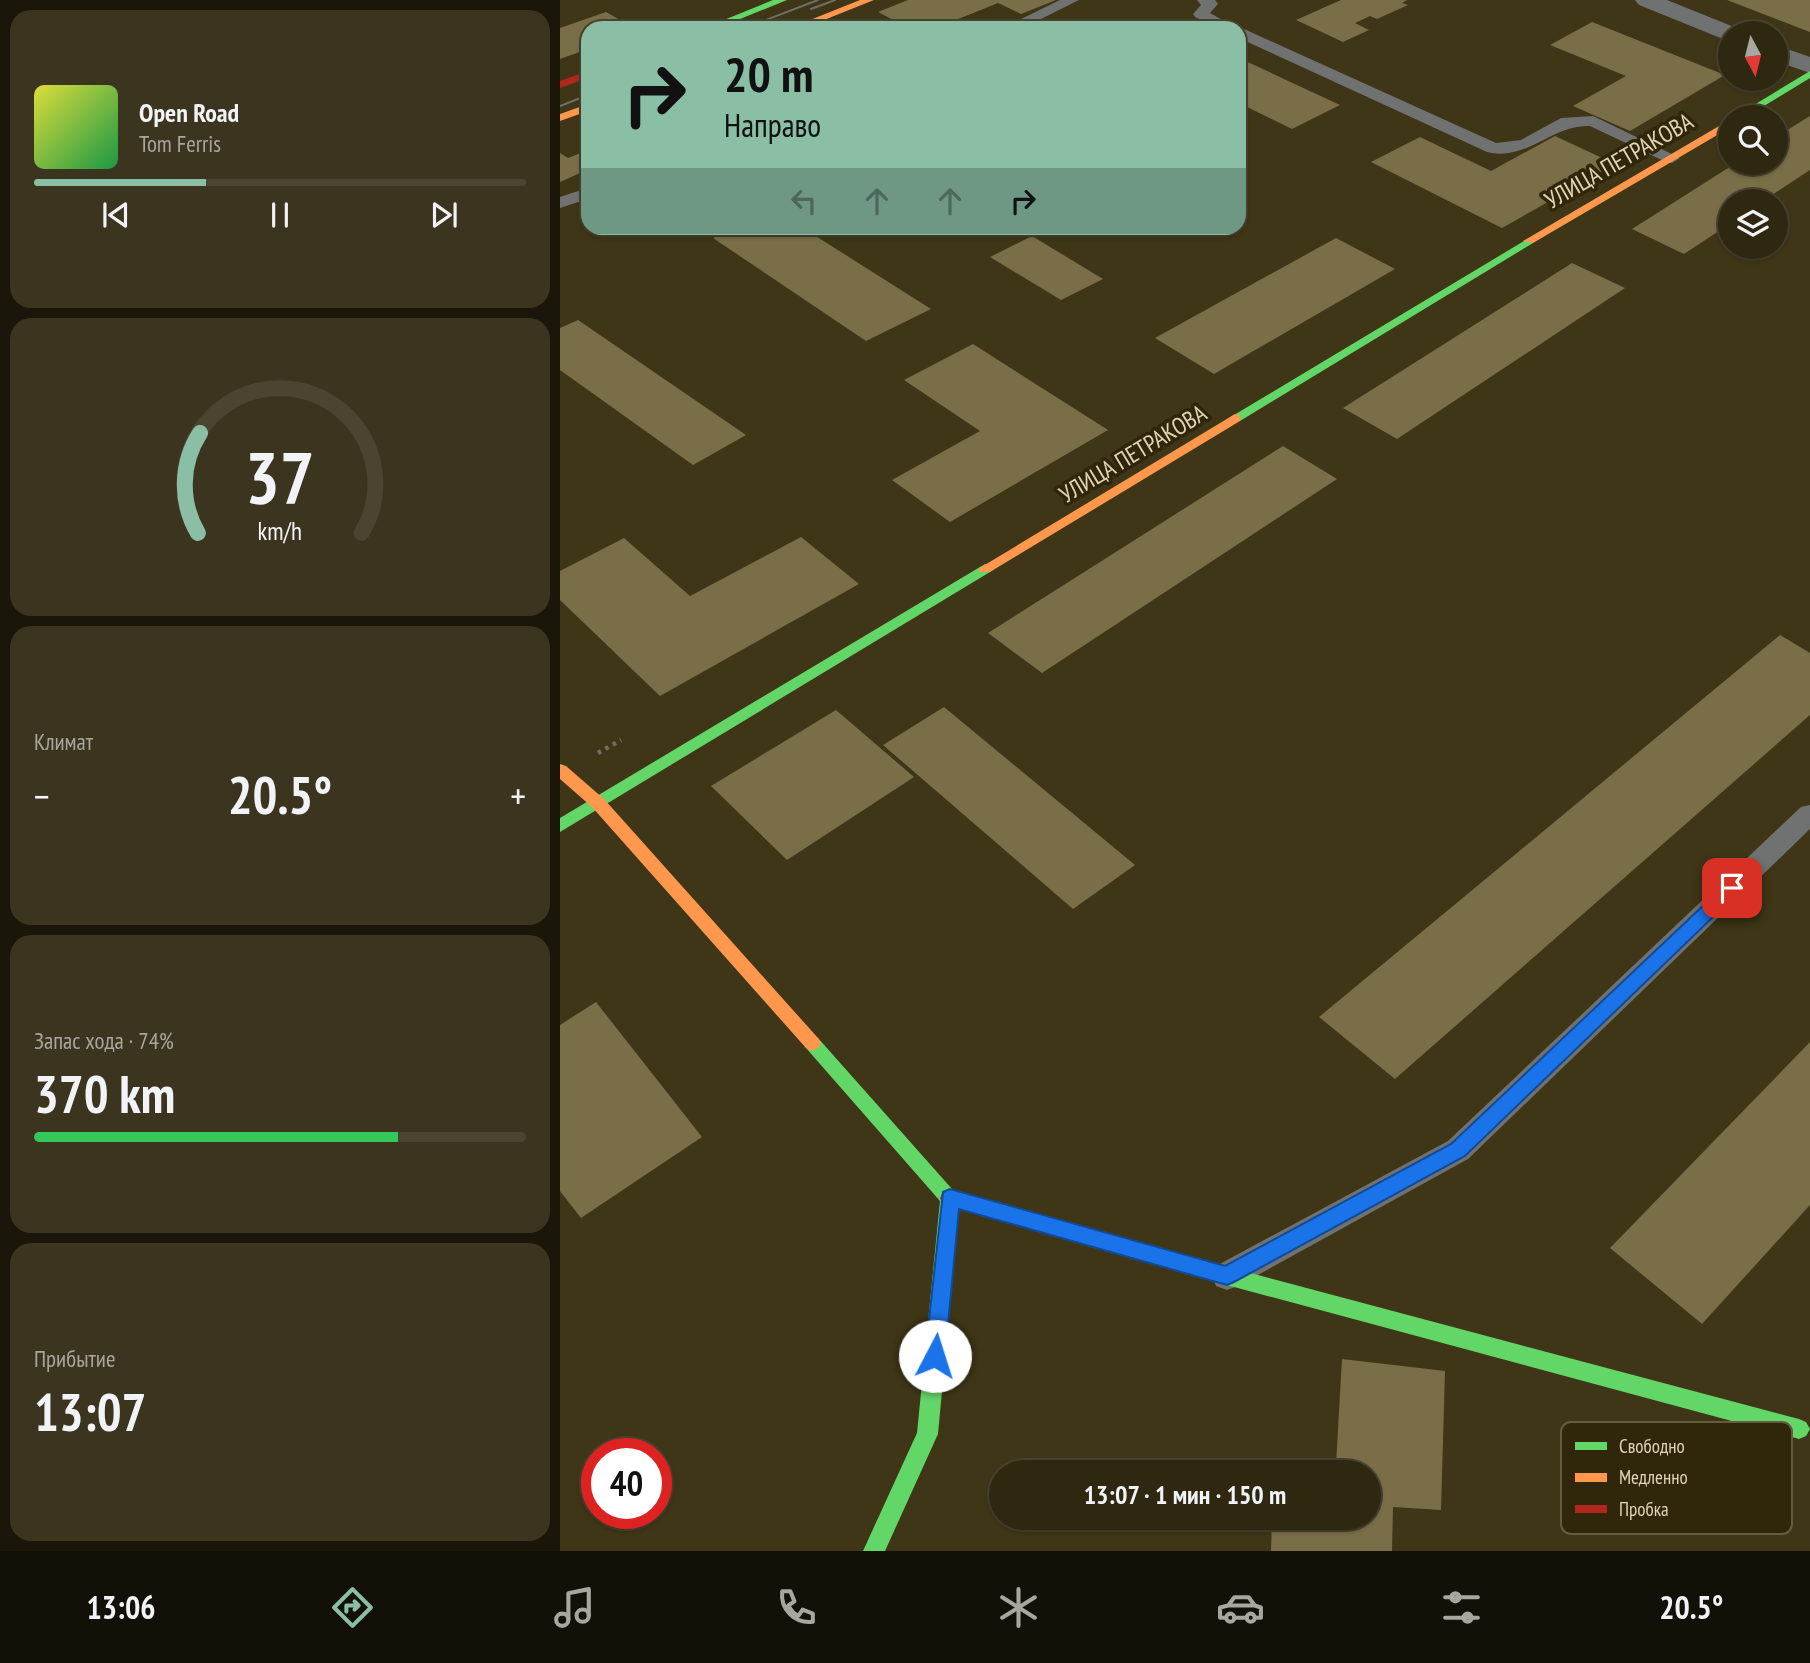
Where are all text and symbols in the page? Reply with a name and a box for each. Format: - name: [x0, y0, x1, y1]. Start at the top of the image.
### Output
- north arrow: [1718, 21, 1788, 91]
- map controls: [1718, 21, 1788, 259]
- text: 20 m: [724, 42, 813, 106]
- icon: right: [609, 49, 700, 140]
- text: Open Road: [139, 96, 239, 129]
- text: Направо: [724, 104, 821, 146]
- street label: УЛИЦА ПЕТРАКОВА: [1539, 105, 1699, 216]
- button: search: [1718, 105, 1788, 175]
- text: Tom Ferris: [139, 129, 221, 158]
- icon: left: [785, 182, 823, 220]
- icon: ahead: [858, 182, 896, 220]
- icon: ahead: [931, 182, 969, 220]
- icon: right: [1004, 182, 1042, 220]
- button: layers: [1718, 189, 1788, 259]
- icon: previous: [97, 196, 135, 234]
- icon: pause: [261, 196, 299, 234]
- icon: next: [425, 196, 463, 234]
- street label: УЛИЦА ПЕТРАКОВА: [1053, 397, 1213, 510]
- text: 37: [245, 430, 315, 524]
- text: km/h: [258, 515, 302, 547]
- text: Климат: [34, 727, 93, 756]
- text: 20.5°: [228, 761, 332, 828]
- text: −: [34, 771, 50, 820]
- text: +: [510, 771, 526, 820]
- pin: [1702, 858, 1762, 918]
- icon: arrive: [1713, 869, 1751, 907]
- text: Запас хода · 74%: [34, 1026, 174, 1055]
- text: 370 km: [34, 1060, 175, 1127]
- position arrow: [898, 1319, 972, 1393]
- text: Прибытие: [34, 1344, 115, 1373]
- text: 13:07: [34, 1378, 146, 1445]
- legend: [1561, 1422, 1792, 1534]
- text: Свободно: [1619, 1434, 1685, 1458]
- speed limit sign: 40: [581, 1438, 672, 1529]
- text: Медленно: [1619, 1465, 1688, 1489]
- text: 13:07 · 1 мин · 150 m: [1084, 1478, 1286, 1511]
- text: Пробка: [1619, 1497, 1669, 1521]
- icon: directions: [328, 1583, 377, 1632]
- icon: music: [550, 1583, 599, 1632]
- icon: phone: [772, 1583, 821, 1632]
- icon: climate: [994, 1583, 1043, 1632]
- icon: car: [1216, 1583, 1265, 1632]
- icon: filters: [1437, 1583, 1486, 1632]
- text: 13:06: [86, 1586, 156, 1628]
- text: 20.5°: [1659, 1586, 1724, 1628]

